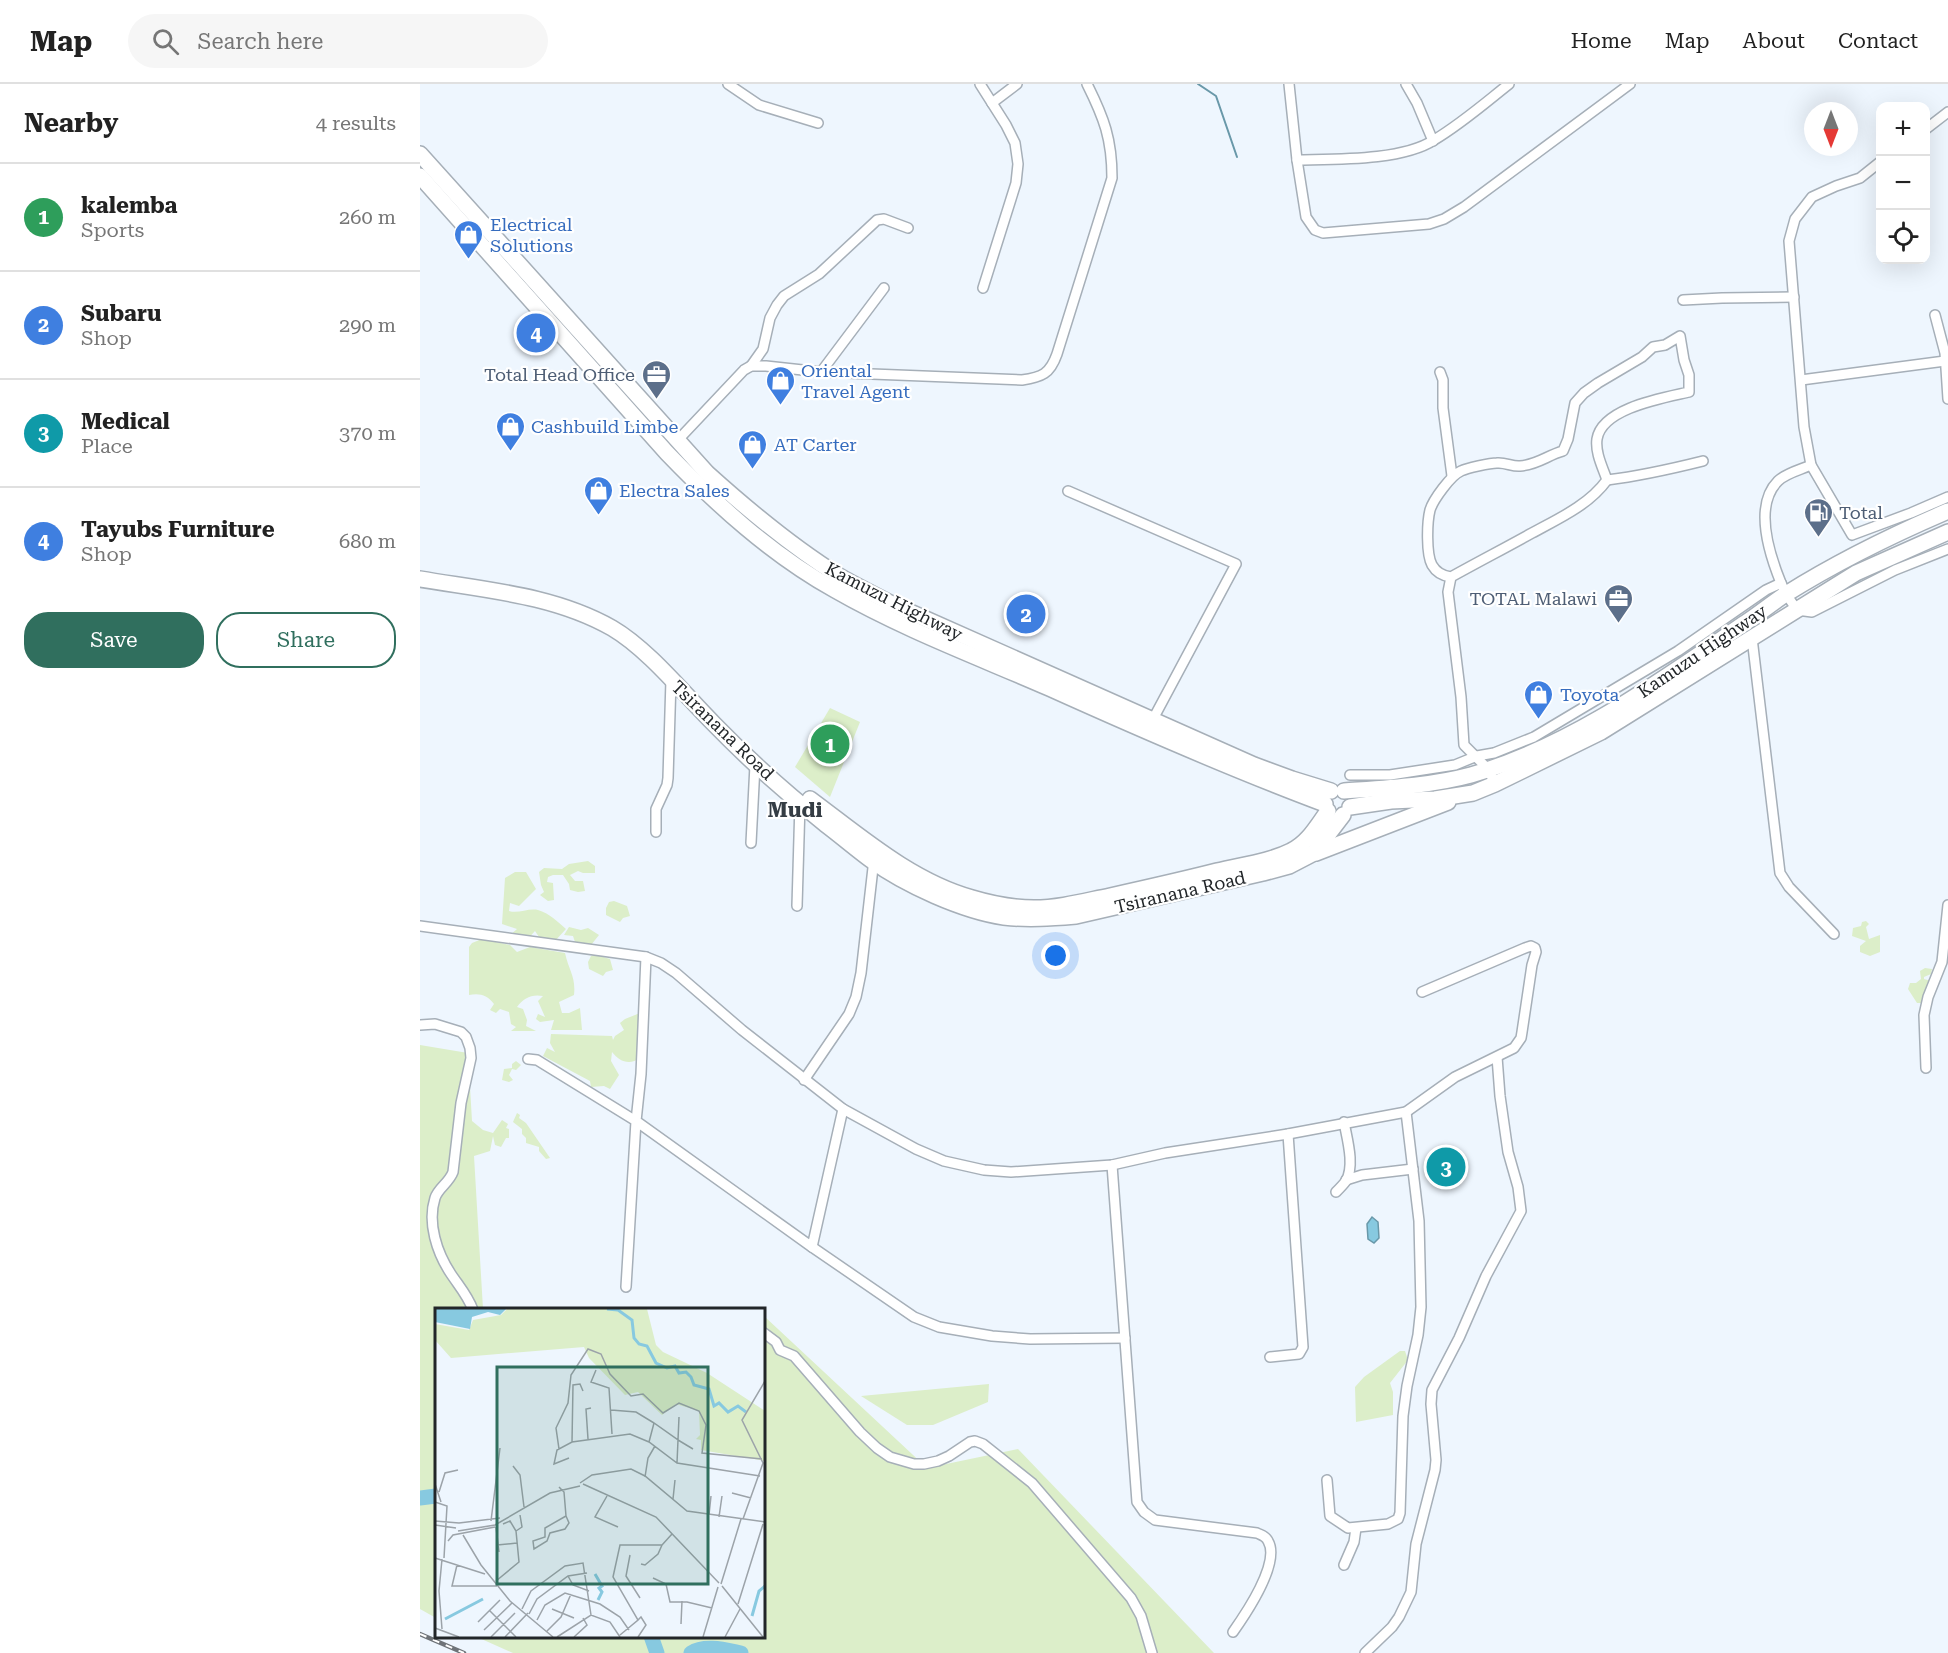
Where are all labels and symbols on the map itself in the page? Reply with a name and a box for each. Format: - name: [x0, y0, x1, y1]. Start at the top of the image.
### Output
- north arrow: [1804, 102, 1858, 156]
- place label: Electrical Solutions: [490, 214, 573, 256]
- shop icon: Electrical Solutions: [453, 218, 485, 260]
- pin: 4: [516, 310, 556, 356]
- office icon: Total Head Office: [640, 358, 672, 400]
- place label: Oriental Travel Agent: [801, 360, 910, 402]
- place label: Total Head Office: [484, 364, 635, 385]
- shop icon: Oriental Travel Agent: [764, 364, 796, 406]
- shop icon: Cashbuild Limbe: [494, 410, 526, 452]
- place label: Cashbuild Limbe: [531, 416, 678, 437]
- shop icon: AT Carter: [737, 428, 769, 470]
- place label: AT Carter: [774, 434, 857, 455]
- shop icon: Electra Sales: [582, 474, 614, 516]
- place label: Electra Sales: [619, 480, 729, 501]
- fuel station icon: Total: [1802, 496, 1834, 538]
- place label: Total: [1839, 502, 1883, 523]
- street label: Kamuzu Highway: [822, 557, 966, 645]
- office icon: TOTAL Malawi: [1602, 582, 1634, 624]
- place label: TOTAL Malawi: [1469, 588, 1597, 609]
- pin: 2: [1006, 592, 1046, 636]
- street label: Kamuzu Highway: [1633, 600, 1771, 702]
- street label: Tsiranana Road: [668, 676, 779, 784]
- shop icon: Toyota: [1523, 678, 1555, 720]
- place label: Toyota: [1560, 684, 1620, 705]
- pin: 1: [810, 722, 850, 766]
- district label: Mudi: [768, 798, 822, 822]
- street label: Tsiranana Road: [1112, 867, 1248, 917]
- your location: [1041, 941, 1070, 970]
- pin: 3: [1426, 1144, 1466, 1190]
- inset map: [435, 1308, 765, 1638]

